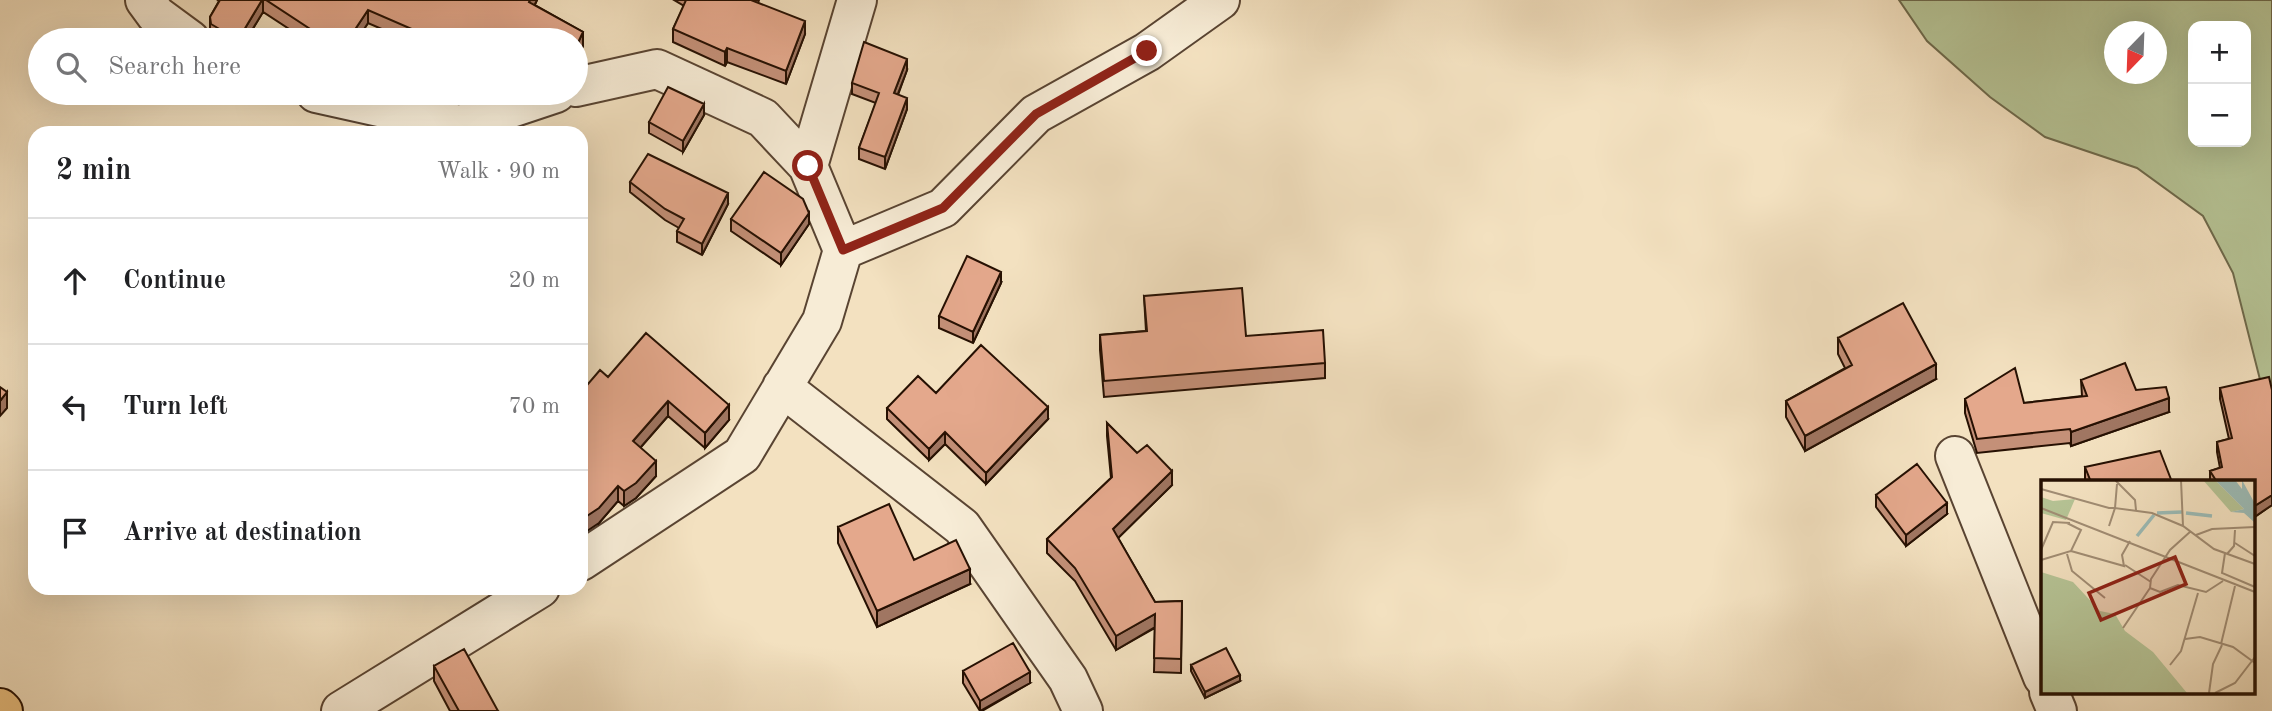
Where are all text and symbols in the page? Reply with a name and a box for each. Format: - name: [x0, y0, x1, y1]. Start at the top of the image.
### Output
- north arrow: [2104, 21, 2167, 84]
- map controls: [2188, 21, 2251, 147]
- button: +: [2188, 21, 2251, 84]
- search box: [28, 28, 588, 105]
- route end: [1131, 35, 1162, 66]
- icon: search: [52, 48, 90, 86]
- text: Search here: [108, 54, 241, 80]
- button: −: [2188, 84, 2251, 147]
- route start: [792, 150, 823, 181]
- text: 2 min: [56, 156, 131, 186]
- text: Walk · 90 m: [437, 160, 560, 183]
- icon: ahead: [56, 262, 94, 300]
- text: Continue: [123, 268, 226, 294]
- text: 20 m: [509, 269, 560, 292]
- icon: left: [56, 388, 94, 426]
- text: Turn left: [123, 394, 228, 420]
- text: 70 m: [509, 395, 560, 418]
- inset map: [2041, 480, 2254, 694]
- icon: arrive: [56, 514, 94, 552]
- text: Arrive at destination: [123, 520, 362, 546]

